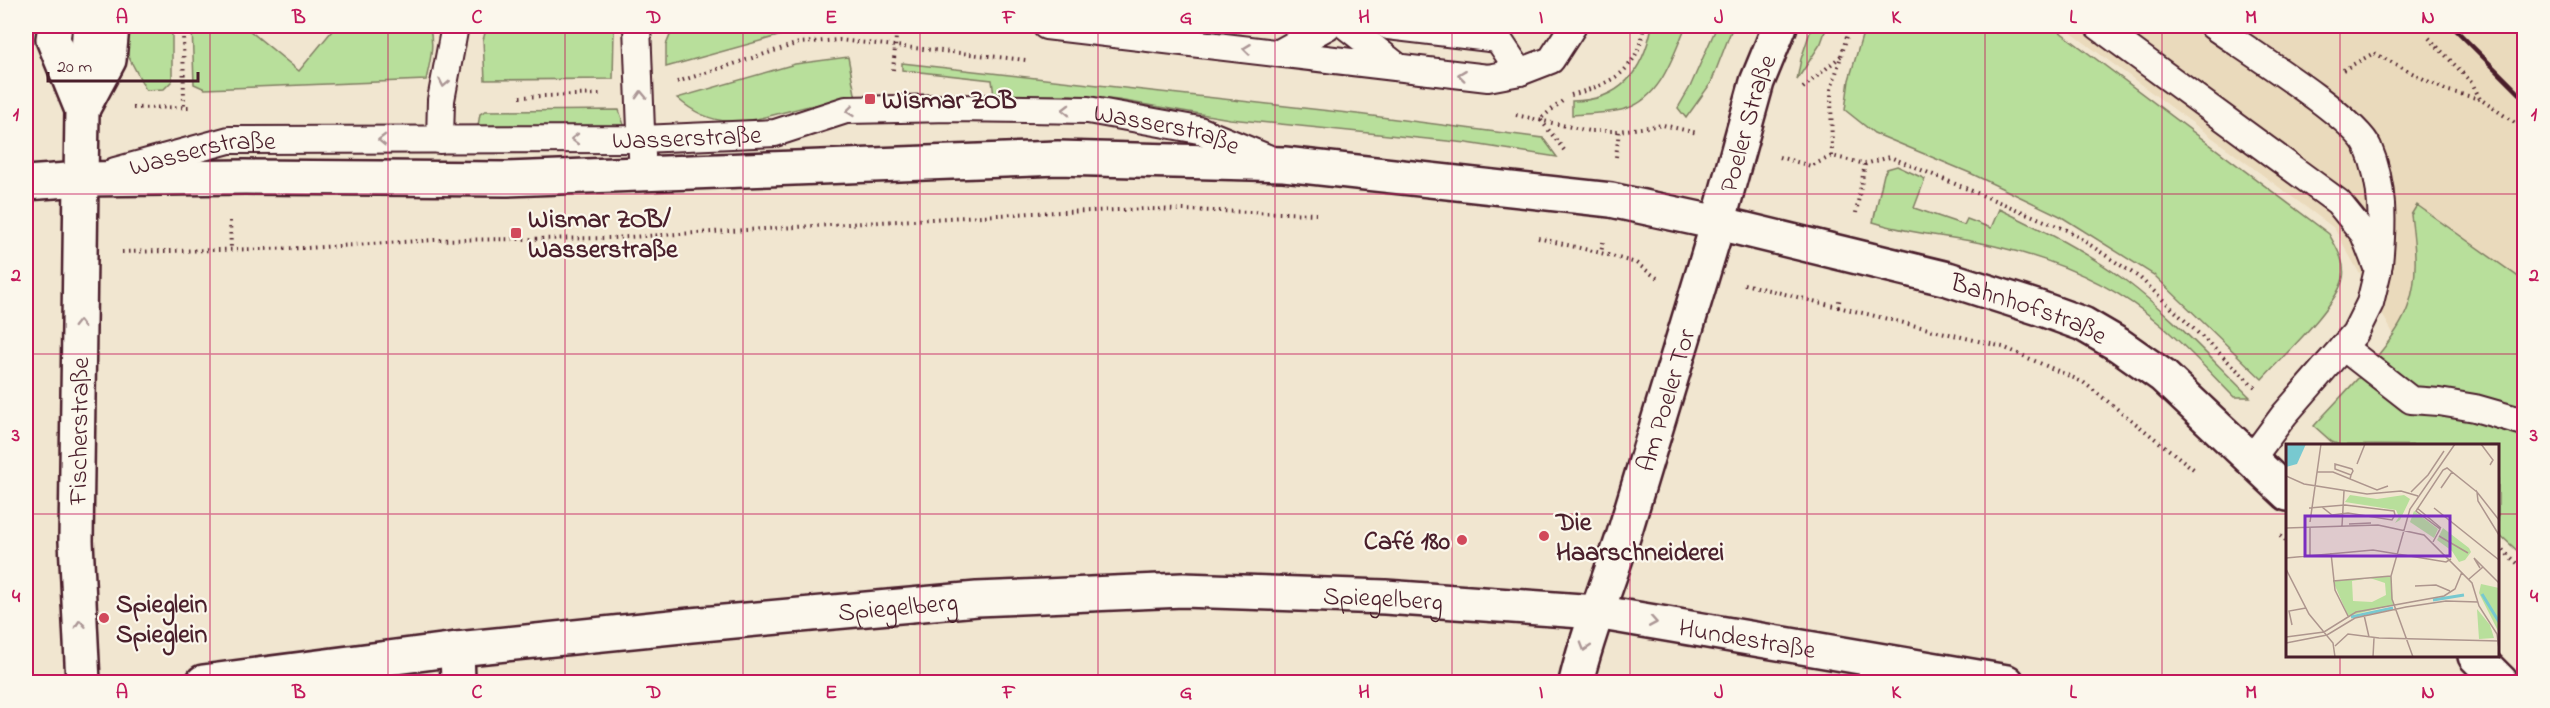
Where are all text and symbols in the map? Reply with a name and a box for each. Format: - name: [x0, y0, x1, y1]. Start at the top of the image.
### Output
- text: A: [116, 4, 128, 33]
- text: B: [291, 4, 306, 33]
- text: C: [472, 4, 483, 33]
- text: D: [646, 4, 661, 33]
- text: E: [825, 4, 837, 33]
- text: F: [1002, 4, 1016, 33]
- text: G: [1180, 4, 1193, 33]
- text: H: [1358, 4, 1370, 33]
- text: I: [1539, 4, 1544, 33]
- text: J: [1714, 4, 1724, 33]
- text: K: [1891, 4, 1902, 33]
- text: L: [2069, 4, 2077, 33]
- text: M: [2245, 4, 2257, 33]
- text: N: [2421, 4, 2435, 33]
- one-way arrow: [1243, 43, 1252, 56]
- scale bar: [48, 45, 198, 83]
- street label: Poeler Straße: [1711, 49, 1788, 197]
- text: 20 m: [57, 55, 92, 81]
- one-way arrow: [1457, 69, 1466, 81]
- one-way arrow: [438, 77, 451, 87]
- place label: Wismar ZOB: [882, 83, 1017, 121]
- one-way arrow: [635, 90, 648, 99]
- marker: Wismar ZOB: [863, 92, 877, 106]
- street label: Wasserstraße: [1090, 95, 1245, 167]
- text: 1: [13, 101, 20, 130]
- text: 1: [2531, 101, 2538, 130]
- one-way arrow: [846, 104, 855, 117]
- one-way arrow: [1062, 104, 1071, 116]
- street label: Wasserstraße: [612, 118, 763, 161]
- street label: Wasserstraße: [125, 124, 276, 188]
- one-way arrow: [377, 133, 386, 146]
- one-way arrow: [570, 133, 579, 145]
- place label: Wismar ZOB/ Wasserstraße: [528, 202, 679, 270]
- marker: Wismar ZOB/ Wasserstraße: [509, 226, 523, 240]
- text: 2: [10, 262, 21, 291]
- text: 2: [2528, 262, 2539, 291]
- street label: Bahnhofstraße: [1944, 265, 2114, 356]
- one-way arrow: [73, 320, 85, 329]
- street label: Am Poeler Tor: [1628, 324, 1708, 477]
- street label: Fischerstraße: [61, 357, 101, 506]
- text: 3: [11, 422, 20, 451]
- text: 3: [2529, 422, 2538, 451]
- inset map: [2286, 444, 2499, 657]
- place label: Die Haarschneiderei: [1555, 505, 1724, 573]
- place label: Café 180: [1364, 524, 1450, 562]
- marker: Die Haarschneiderei: [1537, 529, 1551, 543]
- marker: Café 180: [1455, 533, 1469, 547]
- street label: Spiegelberg: [1322, 579, 1444, 623]
- text: 4: [12, 583, 21, 612]
- text: 4: [2530, 583, 2539, 612]
- street label: Spiegelberg: [837, 585, 960, 634]
- place label: Spieglein Spieglein: [116, 587, 208, 656]
- street label: Hundestraße: [1676, 610, 1819, 671]
- marker: Spieglein Spieglein: [97, 611, 111, 625]
- one-way arrow: [1648, 615, 1658, 628]
- one-way arrow: [74, 620, 87, 629]
- one-way arrow: [1580, 641, 1592, 652]
- text: A: [116, 679, 128, 708]
- text: B: [291, 679, 306, 708]
- text: C: [472, 679, 483, 708]
- text: D: [646, 679, 661, 708]
- text: E: [825, 679, 837, 708]
- text: F: [1002, 679, 1016, 708]
- text: G: [1180, 679, 1193, 708]
- text: H: [1358, 679, 1370, 708]
- text: I: [1539, 679, 1544, 708]
- text: J: [1714, 679, 1724, 708]
- text: K: [1891, 679, 1902, 708]
- text: L: [2069, 679, 2077, 708]
- text: M: [2245, 679, 2257, 708]
- text: N: [2421, 679, 2435, 708]

